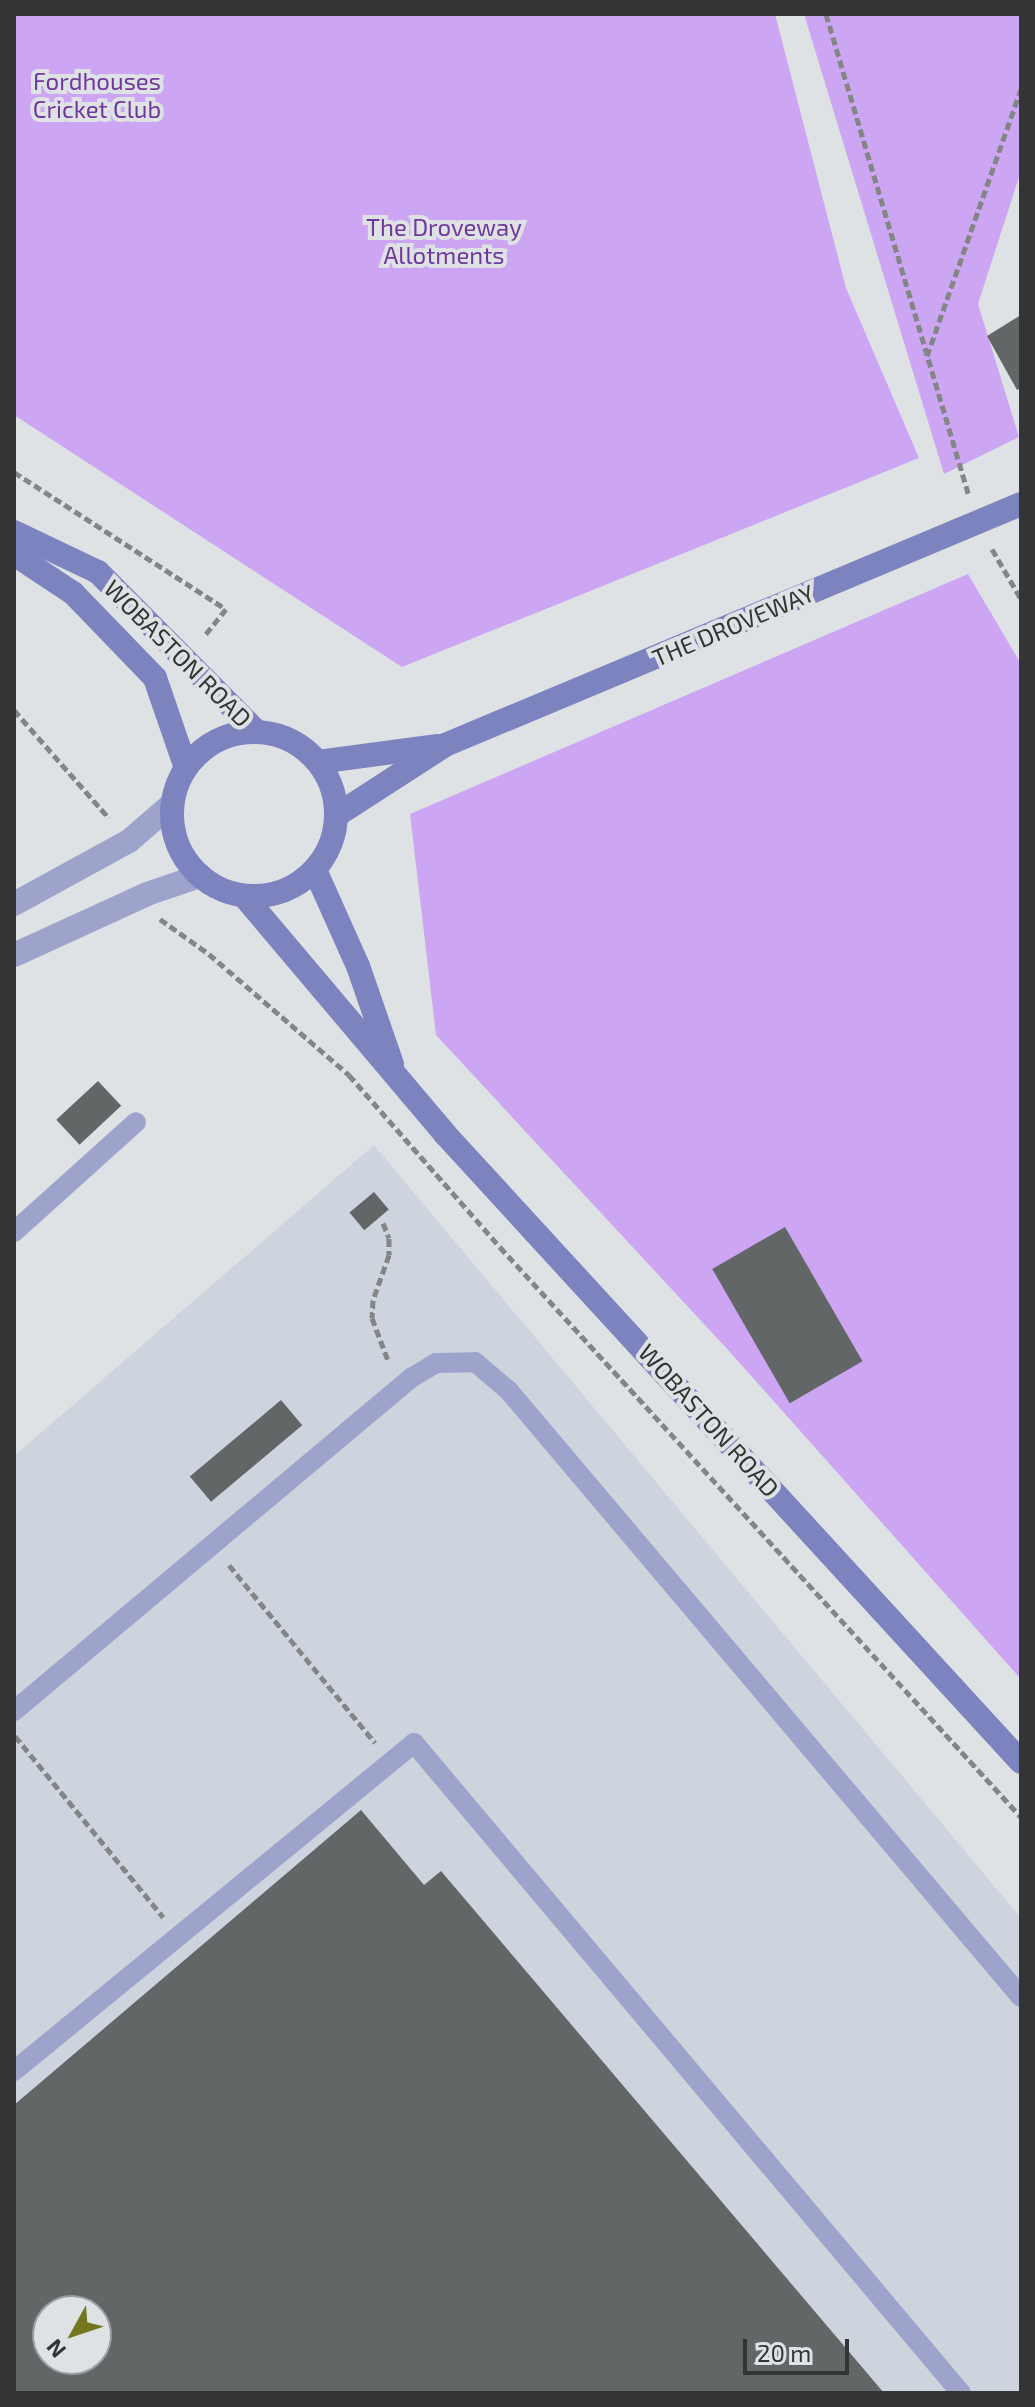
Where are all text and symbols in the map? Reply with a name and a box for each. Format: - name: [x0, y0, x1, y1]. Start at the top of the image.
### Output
- park label: Fordhouses Cricket Club: [33, 67, 161, 123]
- park label: The Droveway Allotments: [366, 213, 522, 269]
- street label: WOBASTON ROAD: [99, 574, 257, 732]
- street label: THE DROVEWAY: [648, 578, 818, 672]
- street label: WOBASTON ROAD: [633, 1338, 785, 1502]
- north arrow: [32, 2295, 112, 2375]
- scale bar: [747, 2323, 853, 2373]
- text: N: [40, 2335, 70, 2364]
- text: 20 m: [757, 2338, 811, 2367]

